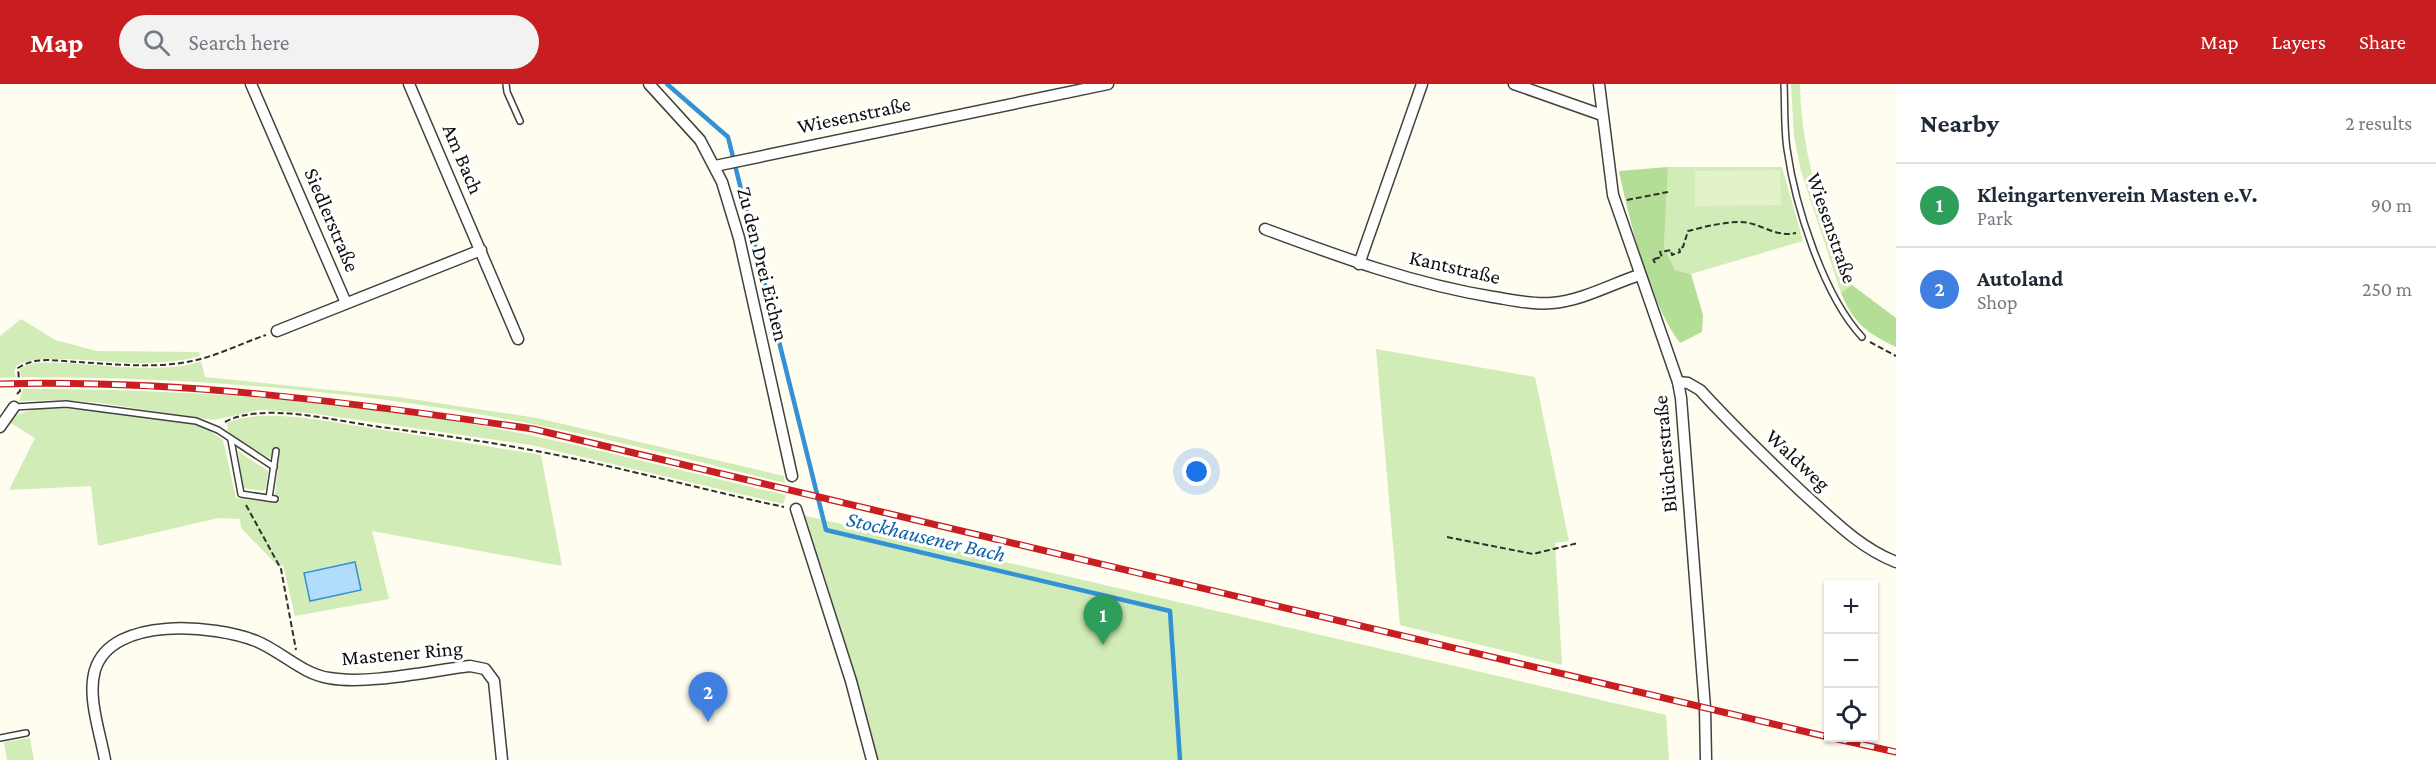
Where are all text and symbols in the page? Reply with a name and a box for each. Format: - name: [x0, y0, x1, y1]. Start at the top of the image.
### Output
- search box: [119, 15, 539, 69]
- icon: search: [140, 26, 173, 59]
- text: Map: [30, 27, 83, 58]
- text: Search here: [188, 30, 289, 55]
- text: Map: [2200, 30, 2239, 54]
- text: Layers: [2272, 30, 2326, 54]
- text: Share: [2359, 30, 2406, 54]
- street label: Wiesenstraße: [795, 91, 913, 139]
- text: Nearby: [1920, 109, 1999, 138]
- text: 2 results: [2345, 112, 2412, 134]
- street label: Am Bach: [438, 120, 488, 198]
- street label: Siedlerstraße: [299, 164, 365, 276]
- street label: Wiesenstraße: [1802, 170, 1862, 286]
- text: Kleingartenverein Masten e.V.: [1977, 182, 2258, 207]
- street label: Zu den Drei Eichen: [732, 184, 794, 344]
- text: 1: [1936, 194, 1943, 216]
- text: 90 m: [2371, 194, 2412, 216]
- text: Park: [1977, 207, 2013, 229]
- street label: Kantstraße: [1407, 245, 1503, 289]
- text: Autoland: [1977, 266, 2063, 291]
- text: 2: [1934, 278, 1945, 300]
- text: 250 m: [2362, 278, 2412, 300]
- text: Shop: [1977, 291, 2018, 313]
- street label: Blücherstraße: [1648, 394, 1682, 514]
- street label: Waldweg: [1761, 424, 1835, 496]
- your location: [1182, 457, 1211, 486]
- water label: Stockhausener Bach: [844, 506, 1008, 567]
- map controls: [1824, 580, 1878, 742]
- button: +: [1824, 580, 1878, 634]
- pin: 1: [1084, 596, 1122, 645]
- button: −: [1824, 634, 1878, 688]
- street label: Mastener Ring: [340, 636, 464, 670]
- pin: 2: [688, 672, 728, 722]
- button: locate: [1824, 688, 1878, 742]

